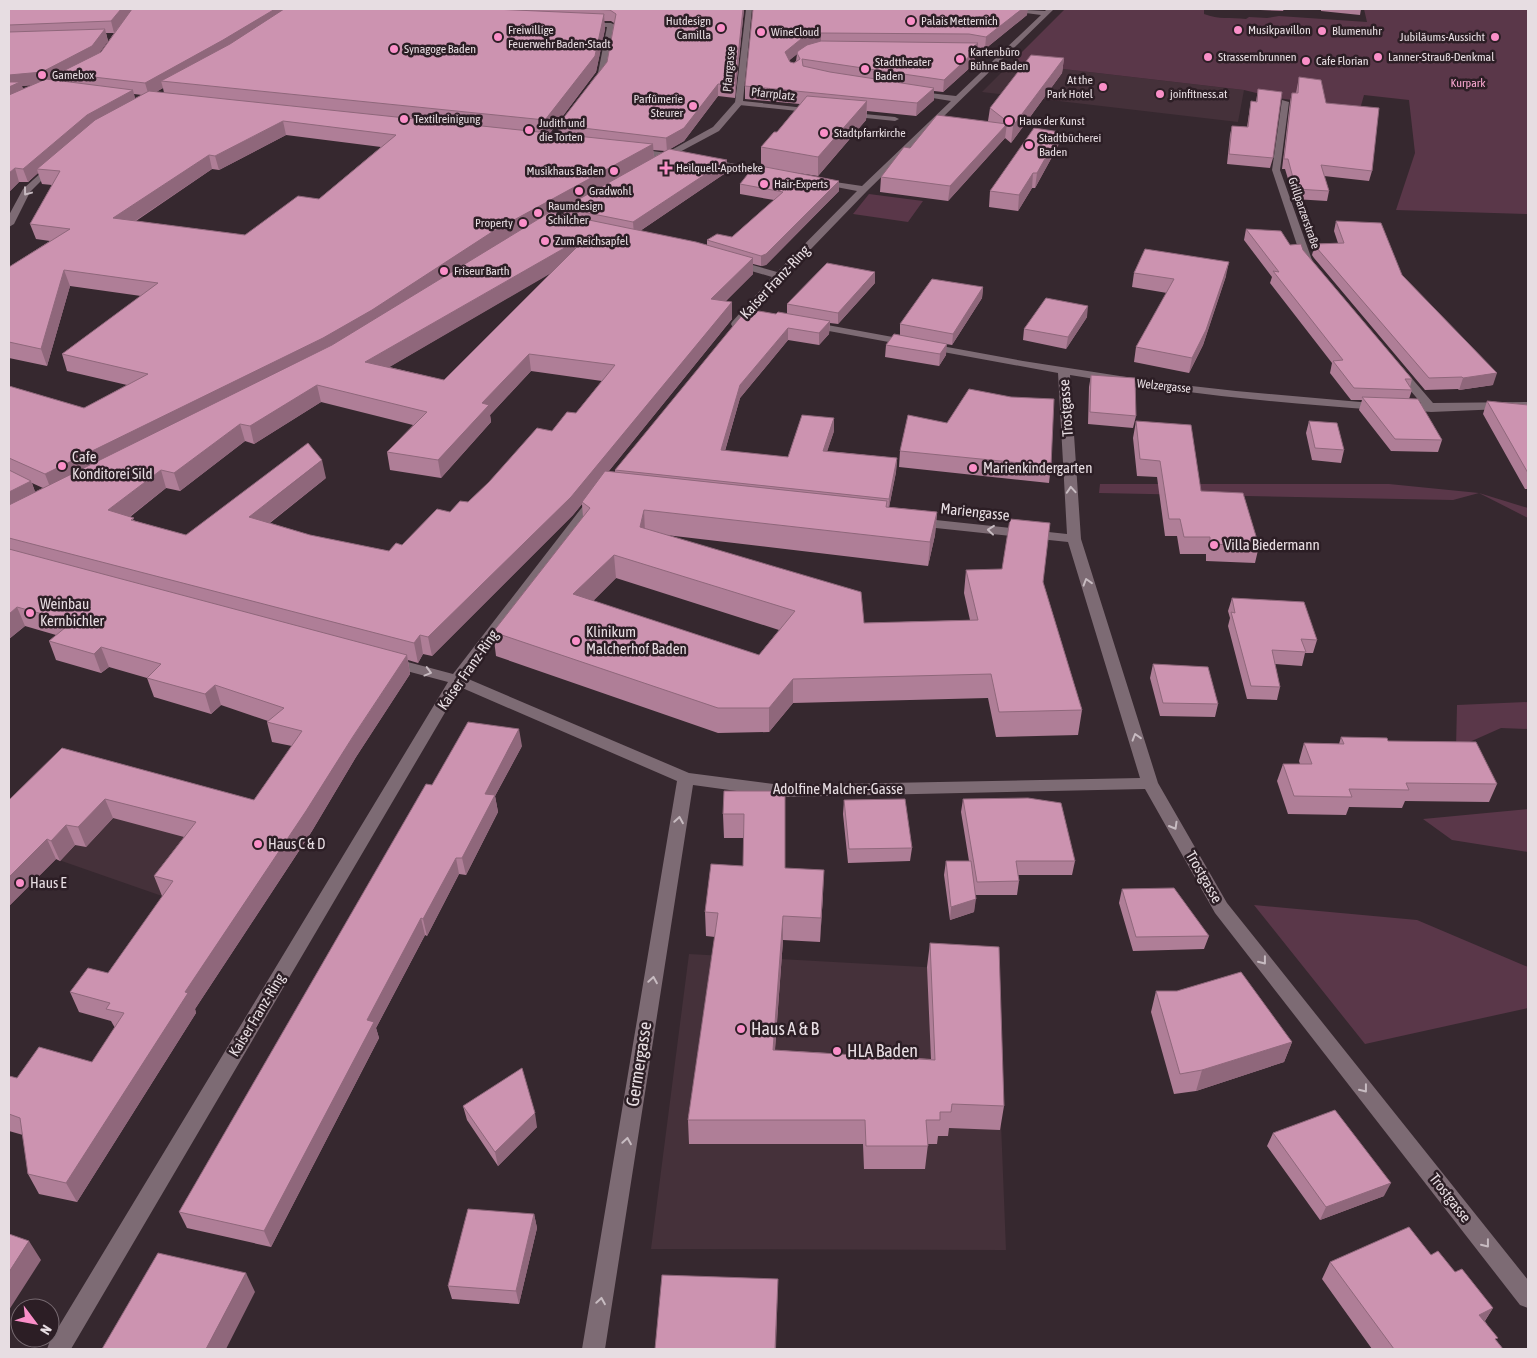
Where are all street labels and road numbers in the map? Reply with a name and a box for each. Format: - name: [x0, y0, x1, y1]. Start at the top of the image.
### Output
- street label: Pfarrgasse: [720, 46, 738, 92]
- street label: Pfarrplatz: [750, 85, 796, 103]
- street label: Grillparzerstraße: [1285, 175, 1323, 251]
- street label: Kaiser Franz-Ring: [736, 241, 813, 322]
- street label: Welzergasse: [1136, 376, 1192, 396]
- street label: Trostgasse: [1055, 379, 1076, 437]
- street label: Mariengasse: [940, 499, 1011, 524]
- street label: Kaiser Franz-Ring: [434, 626, 502, 713]
- street label: Adolfine Malcher-Gasse: [773, 780, 903, 797]
- street label: Trostgasse: [1183, 848, 1226, 906]
- street label: Kaiser Franz-Ring: [225, 970, 288, 1059]
- street label: Germergasse: [621, 1020, 656, 1108]
- street label: Trostgasse: [1426, 1170, 1475, 1226]

